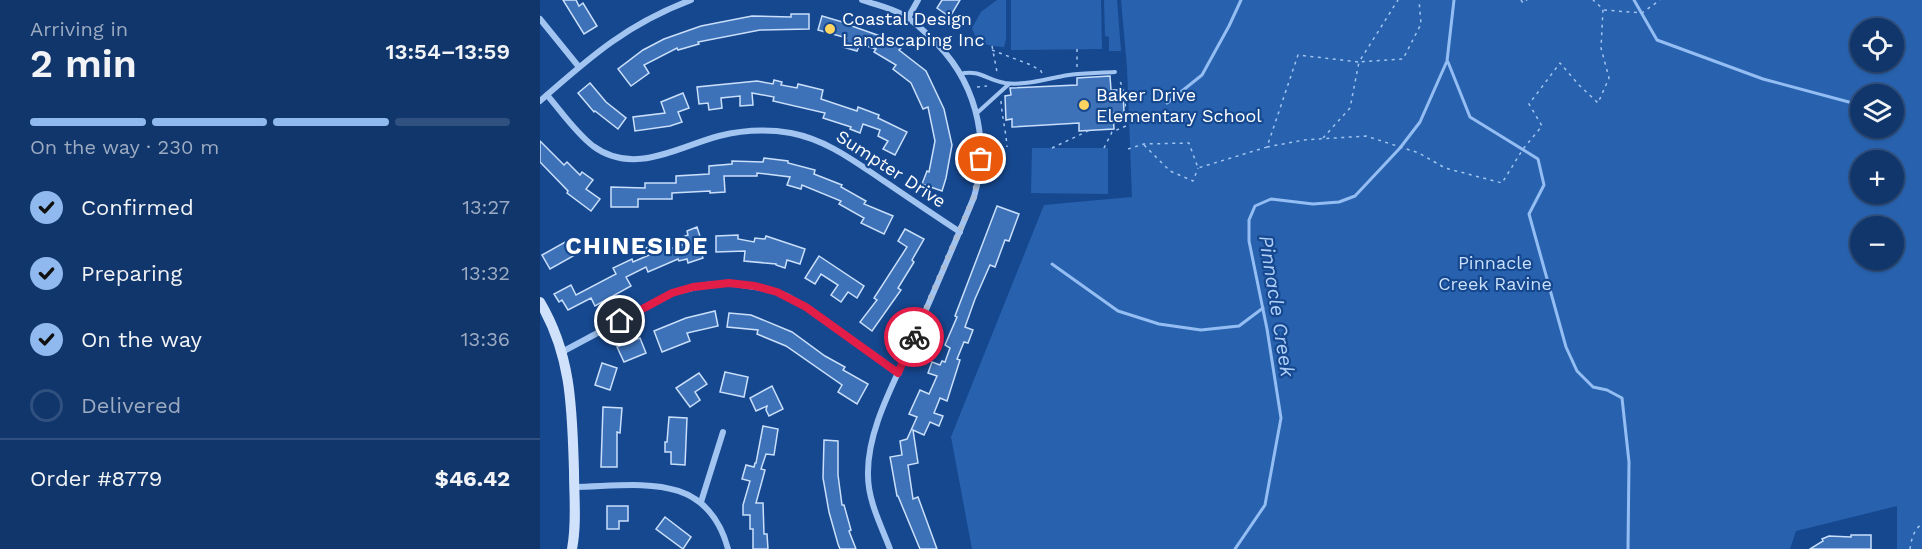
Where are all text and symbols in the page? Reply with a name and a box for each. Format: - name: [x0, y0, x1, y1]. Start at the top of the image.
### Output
- place label: Coastal Design Landscaping Inc: [842, 8, 985, 50]
- text: Arriving in: [30, 17, 128, 41]
- map controls: [1850, 18, 1904, 270]
- button: locate: [1850, 18, 1904, 72]
- marker: Coastal Design Landscaping Inc: [823, 22, 837, 36]
- text: 13:54–13:59: [385, 39, 510, 64]
- text: 2 min: [30, 41, 137, 86]
- place label: Baker Drive Elementary School: [1096, 84, 1262, 126]
- button: layers: [1850, 84, 1904, 138]
- marker: Baker Drive Elementary School: [1077, 98, 1091, 112]
- street label: Sumpter Drive: [832, 125, 950, 212]
- pin: [955, 133, 1006, 184]
- text: On the way · 230 m: [30, 135, 219, 159]
- icon: bag: [964, 142, 997, 175]
- button: +: [1850, 150, 1904, 204]
- icon: check: [30, 191, 63, 224]
- text: Confirmed: [81, 195, 194, 220]
- text: 13:27: [462, 195, 510, 219]
- button: −: [1850, 216, 1904, 270]
- district label: CHINESIDE: [565, 232, 709, 260]
- water label: Pinnacle Creek: [1254, 234, 1300, 380]
- park label: Pinnacle Creek Ravine: [1438, 252, 1552, 294]
- icon: check: [30, 257, 63, 290]
- text: Preparing: [81, 261, 182, 286]
- text: 13:32: [461, 261, 510, 285]
- pin: [594, 295, 645, 346]
- icon: home: [603, 304, 636, 337]
- courier: [884, 307, 944, 367]
- icon: bike: [898, 321, 931, 354]
- icon: check: [30, 323, 63, 356]
- text: On the way: [81, 327, 202, 352]
- text: 13:36: [461, 327, 510, 351]
- text: Delivered: [81, 393, 181, 418]
- text: Order #8779: [30, 466, 162, 491]
- text: $46.42: [435, 466, 510, 491]

